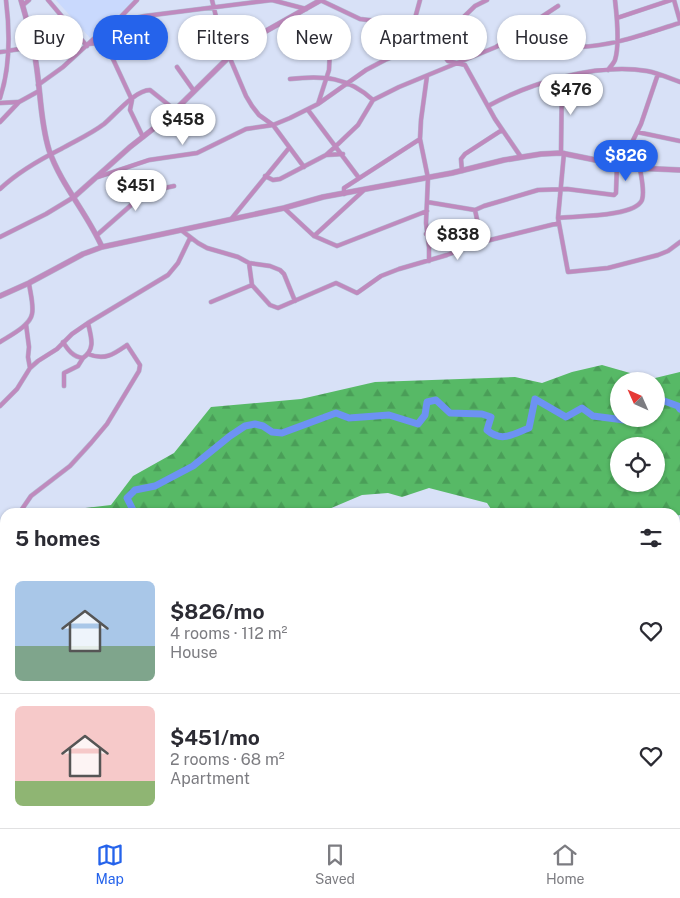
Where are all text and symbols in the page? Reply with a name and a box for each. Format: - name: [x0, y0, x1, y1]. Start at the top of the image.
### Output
- chip: Buy: [15, 15, 83, 60]
- chip: Rent: [93, 15, 168, 60]
- chip: Filters: [178, 15, 267, 60]
- chip: New: [277, 15, 351, 60]
- chip: Apartment: [361, 15, 487, 60]
- chip: House: [497, 15, 586, 60]
- pin: $476: [541, 74, 601, 116]
- text: $476: [550, 80, 592, 99]
- pin: $458: [153, 104, 213, 146]
- text: $458: [162, 110, 204, 129]
- pin: $826: [596, 140, 656, 182]
- text: $826: [605, 146, 647, 165]
- pin: $451: [106, 170, 166, 212]
- text: $451: [117, 176, 155, 195]
- pin: $838: [428, 218, 488, 261]
- text: $838: [437, 225, 479, 244]
- north arrow: [610, 372, 665, 428]
- map controls: [610, 372, 665, 492]
- button: locate: [610, 437, 665, 492]
- icon: filters: [637, 524, 665, 552]
- text: 5 homes: [15, 526, 100, 551]
- text: $826/mo: [170, 599, 264, 624]
- icon: home: [55, 601, 115, 661]
- icon: heart: [637, 617, 665, 645]
- text: 4 rooms · 112 m²: [170, 624, 287, 643]
- text: House: [170, 643, 218, 662]
- text: $451/mo: [170, 725, 260, 750]
- icon: home: [55, 726, 115, 786]
- icon: heart: [637, 742, 665, 770]
- text: 2 rooms · 68 m²: [170, 750, 285, 769]
- text: Apartment: [170, 769, 250, 788]
- tab: Map: [95, 841, 124, 887]
- tab: Saved: [315, 841, 355, 887]
- tab: Home: [546, 841, 585, 887]

